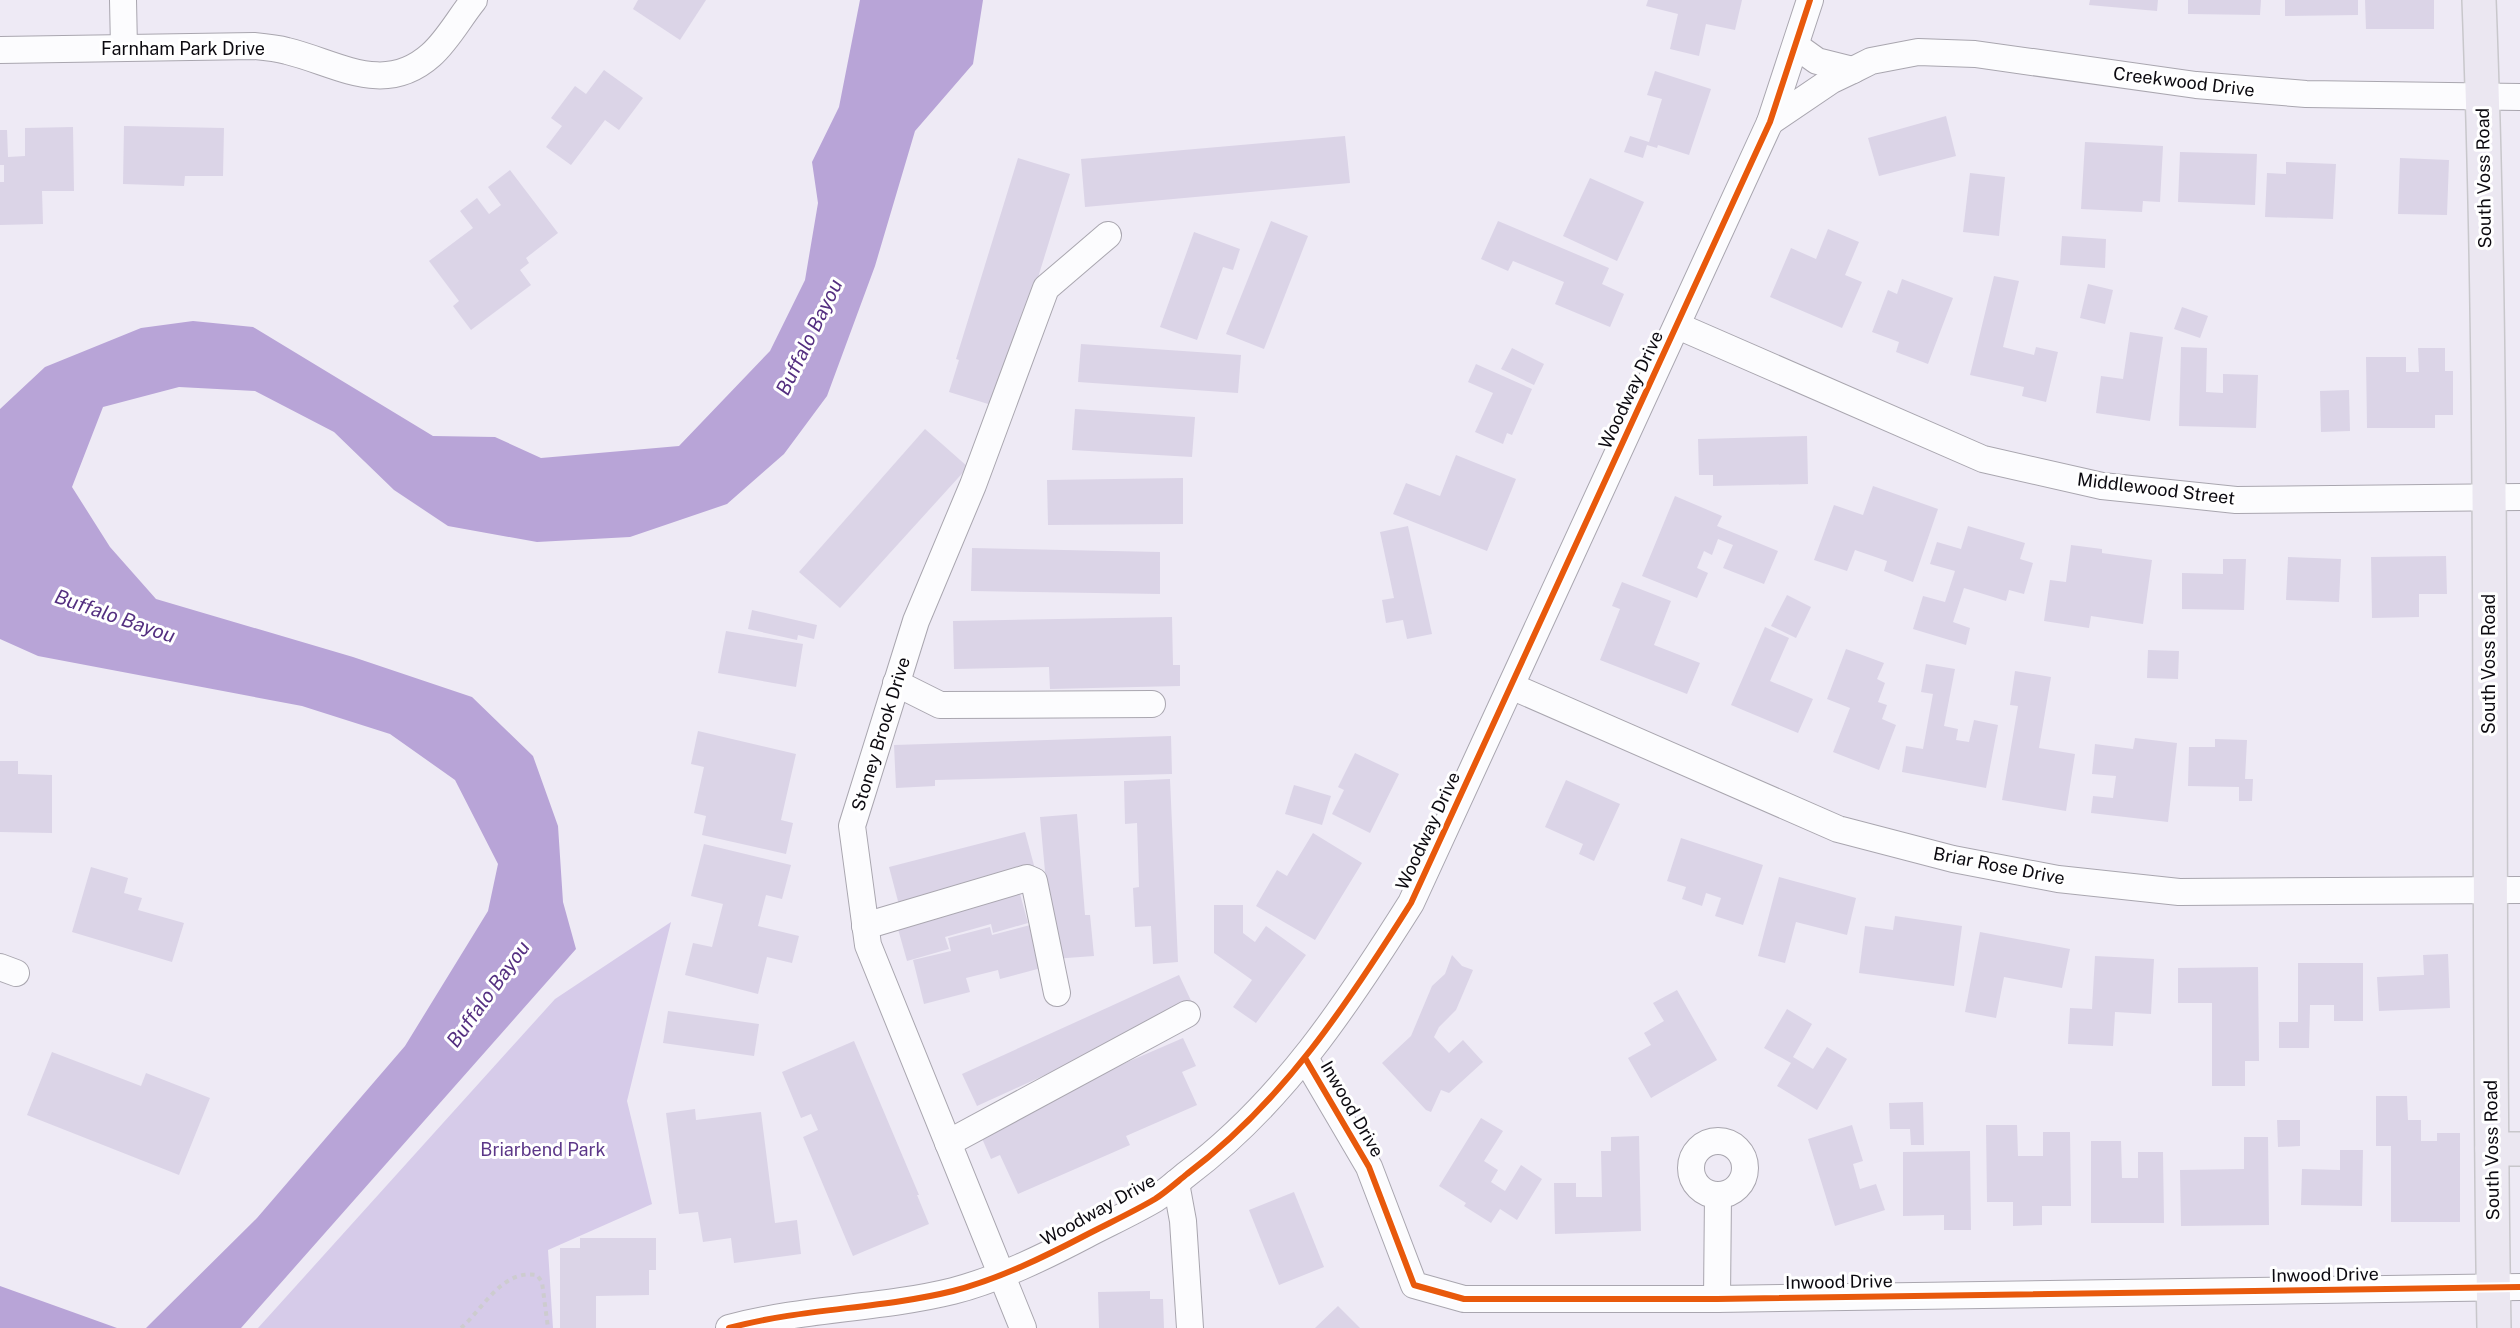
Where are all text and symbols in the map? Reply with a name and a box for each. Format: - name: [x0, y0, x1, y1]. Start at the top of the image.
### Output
- street label: Farnham Park Drive: [101, 38, 265, 59]
- street label: Creekwood Drive: [2112, 62, 2256, 101]
- street label: South Voss Road: [2472, 108, 2495, 248]
- water label: Buffalo Bayou: [771, 275, 847, 399]
- street label: Woodway Drive: [1594, 327, 1667, 452]
- street label: Middlewood Street: [2076, 468, 2236, 509]
- water label: Buffalo Bayou: [52, 584, 178, 648]
- street label: South Voss Road: [2478, 594, 2499, 734]
- street label: Stoney Brook Drive: [847, 654, 914, 813]
- street label: Woodway Drive: [1391, 768, 1464, 893]
- street label: Briar Rose Drive: [1932, 842, 2067, 889]
- water label: Buffalo Bayou: [441, 936, 535, 1052]
- street label: Inwood Drive: [1316, 1057, 1388, 1161]
- street label: South Voss Road: [2480, 1080, 2503, 1220]
- park label: Briarbend Park: [480, 1139, 606, 1160]
- street label: Woodway Drive: [1037, 1169, 1159, 1250]
- street label: Inwood Drive: [2271, 1263, 2379, 1286]
- street label: Inwood Drive: [1785, 1270, 1893, 1293]

